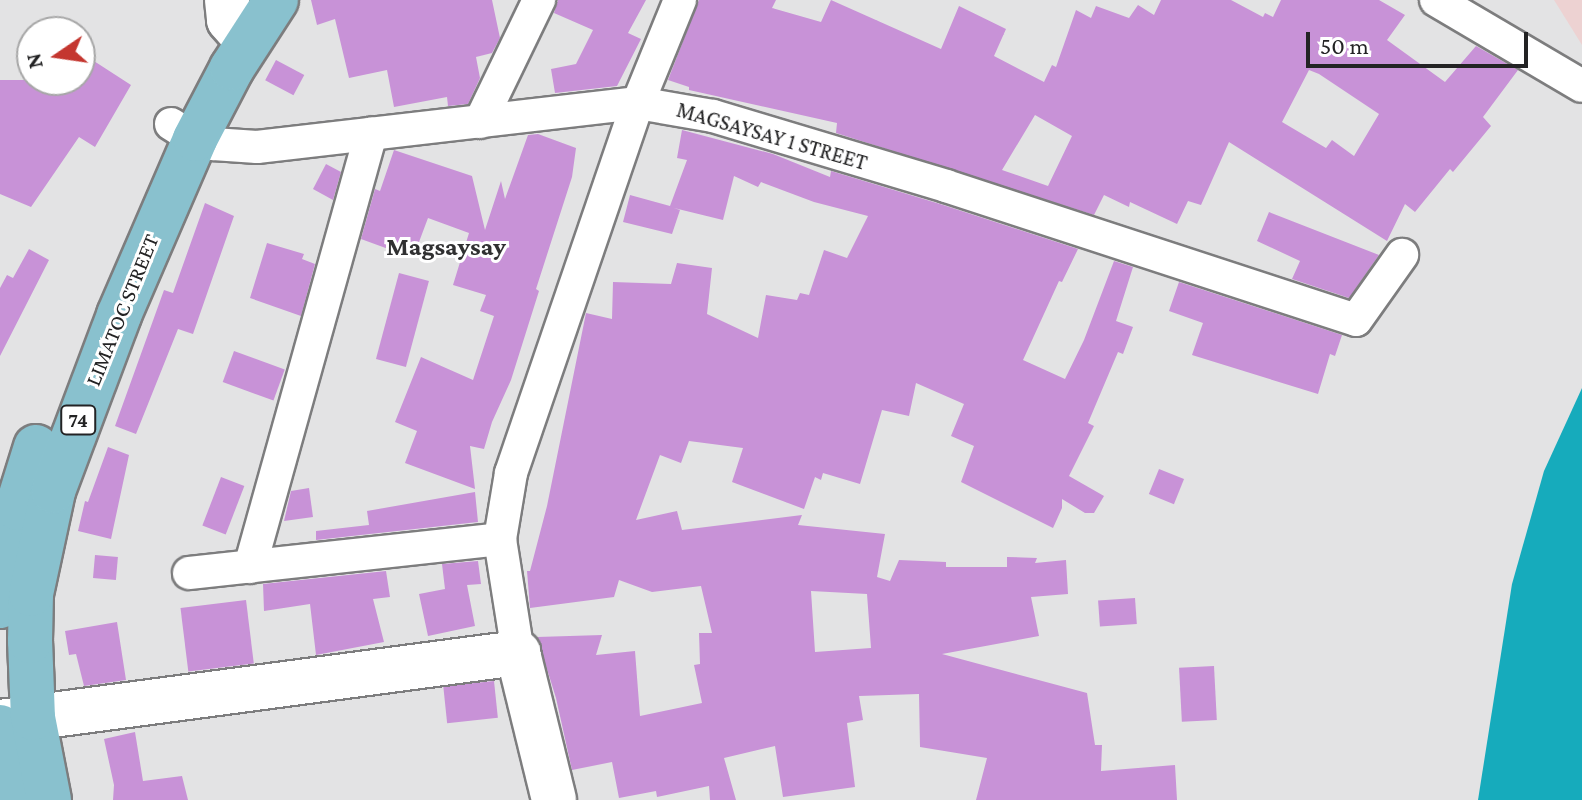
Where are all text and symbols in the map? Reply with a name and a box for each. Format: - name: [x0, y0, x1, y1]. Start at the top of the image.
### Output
- north arrow: [16, 16, 96, 96]
- scale bar: [1310, 16, 1532, 66]
- text: 50 m: [1320, 32, 1369, 59]
- text: N: [20, 51, 48, 71]
- street label: MAGSAYSAY 1 STREET: [674, 96, 870, 176]
- street label: LIMATOC STREET: [80, 230, 164, 390]
- district label: Magsaysay: [386, 231, 506, 263]
- road number: 74: [60, 404, 96, 436]

